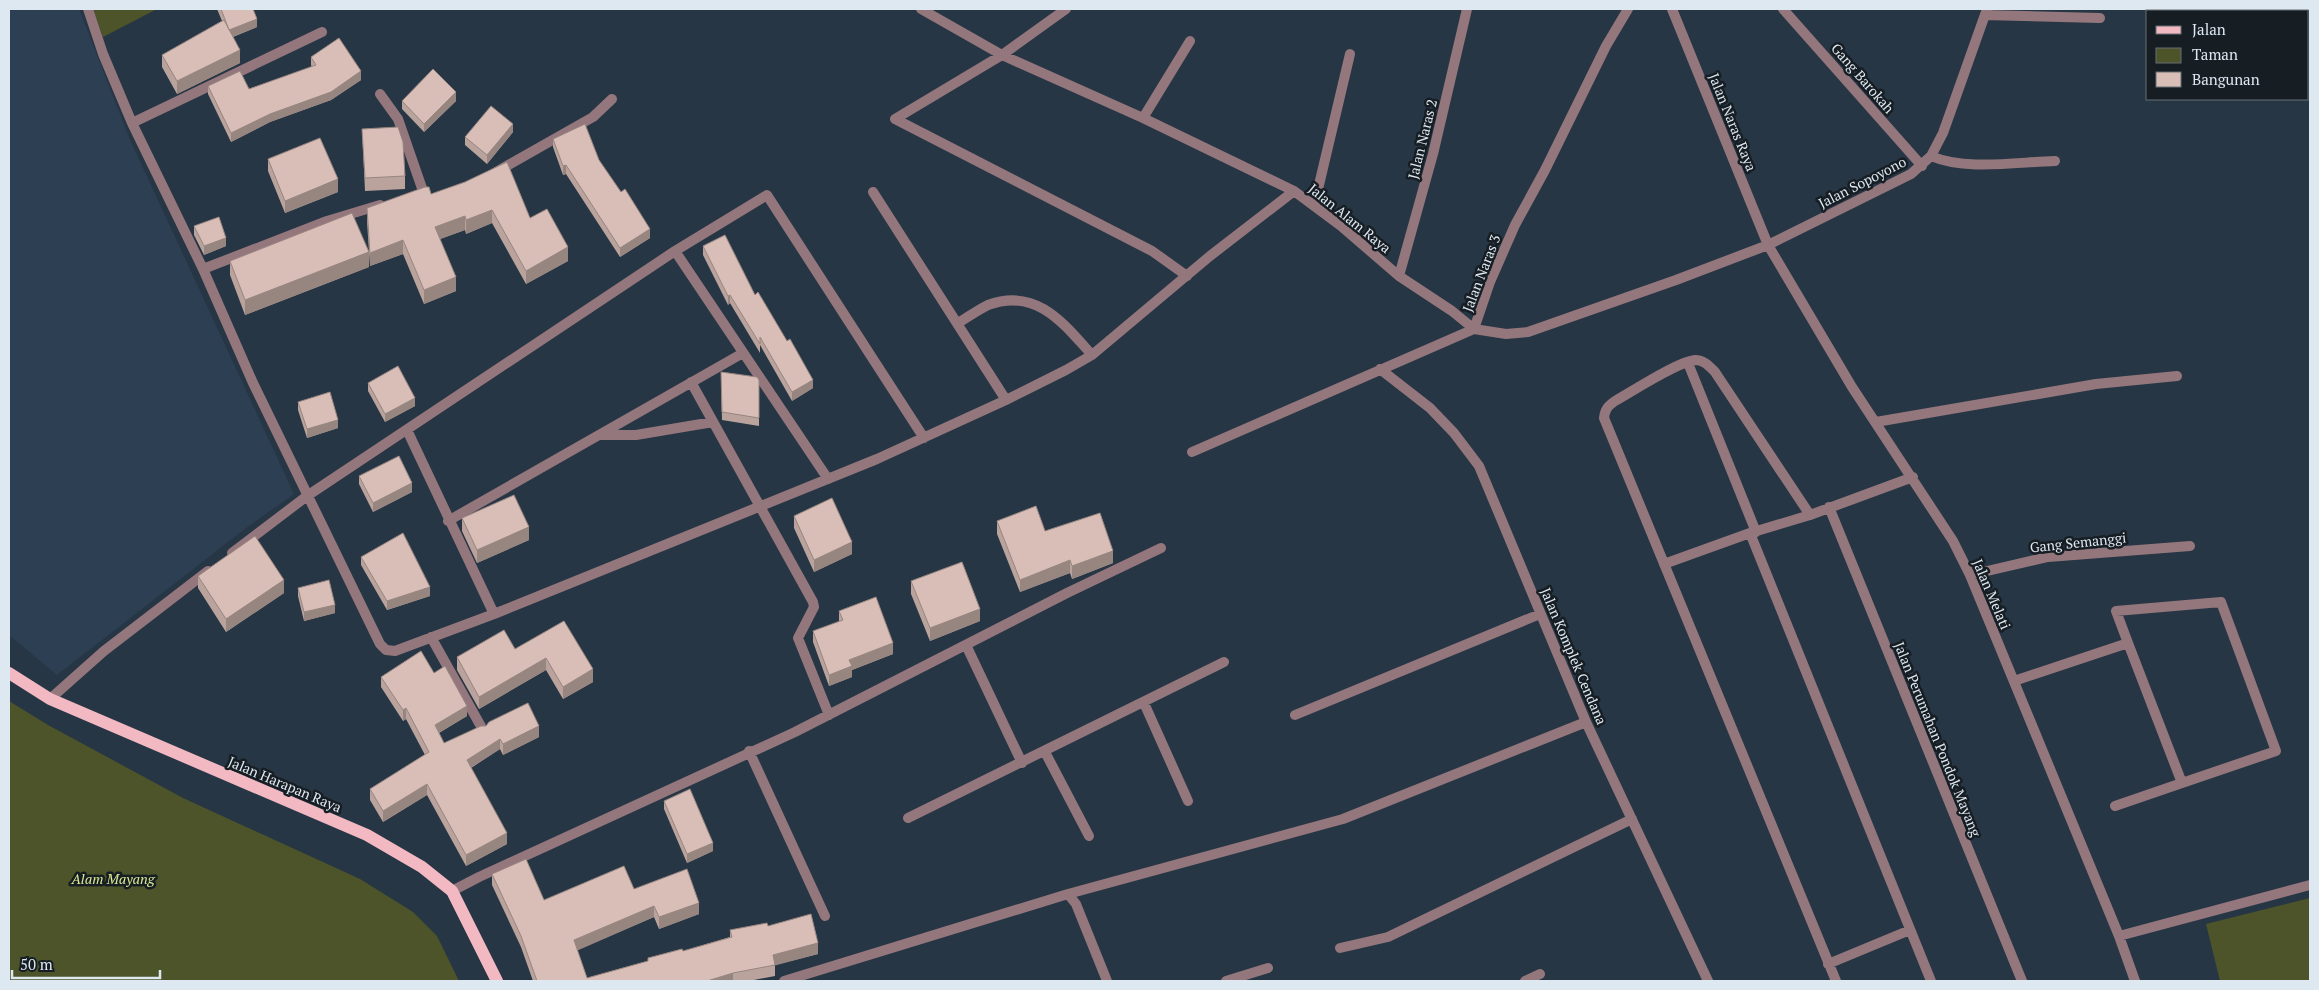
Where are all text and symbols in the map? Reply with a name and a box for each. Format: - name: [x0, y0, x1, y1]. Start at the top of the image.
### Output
- legend: [2146, 10, 2309, 100]
- text: Jalan: [2192, 19, 2226, 39]
- street label: Gang Barokah: [1827, 39, 1899, 117]
- text: Taman: [2192, 44, 2238, 64]
- text: Bangunan: [2192, 69, 2260, 89]
- street label: Jalan Naras Raya: [1705, 70, 1761, 174]
- street label: Jalan Naras 2: [1403, 97, 1441, 181]
- street label: Jalan Sopoyono: [1815, 152, 1909, 212]
- street label: Jalan Alam Raya: [1305, 179, 1395, 257]
- street label: Jalan Naras 3: [1458, 232, 1504, 314]
- street label: Gang Semanggi: [2029, 527, 2127, 557]
- street label: Jalan Melati: [1969, 556, 2015, 632]
- street label: Jalan Komplek Cendana: [1537, 585, 1611, 727]
- street label: Jalan Perumahan Pondok Mayang: [1890, 639, 1986, 840]
- street label: Jalan Harapan Raya: [225, 752, 345, 816]
- park label: Alam Mayang: [70, 869, 156, 888]
- scale bar: [12, 948, 160, 980]
- text: 50 m: [20, 954, 53, 974]

